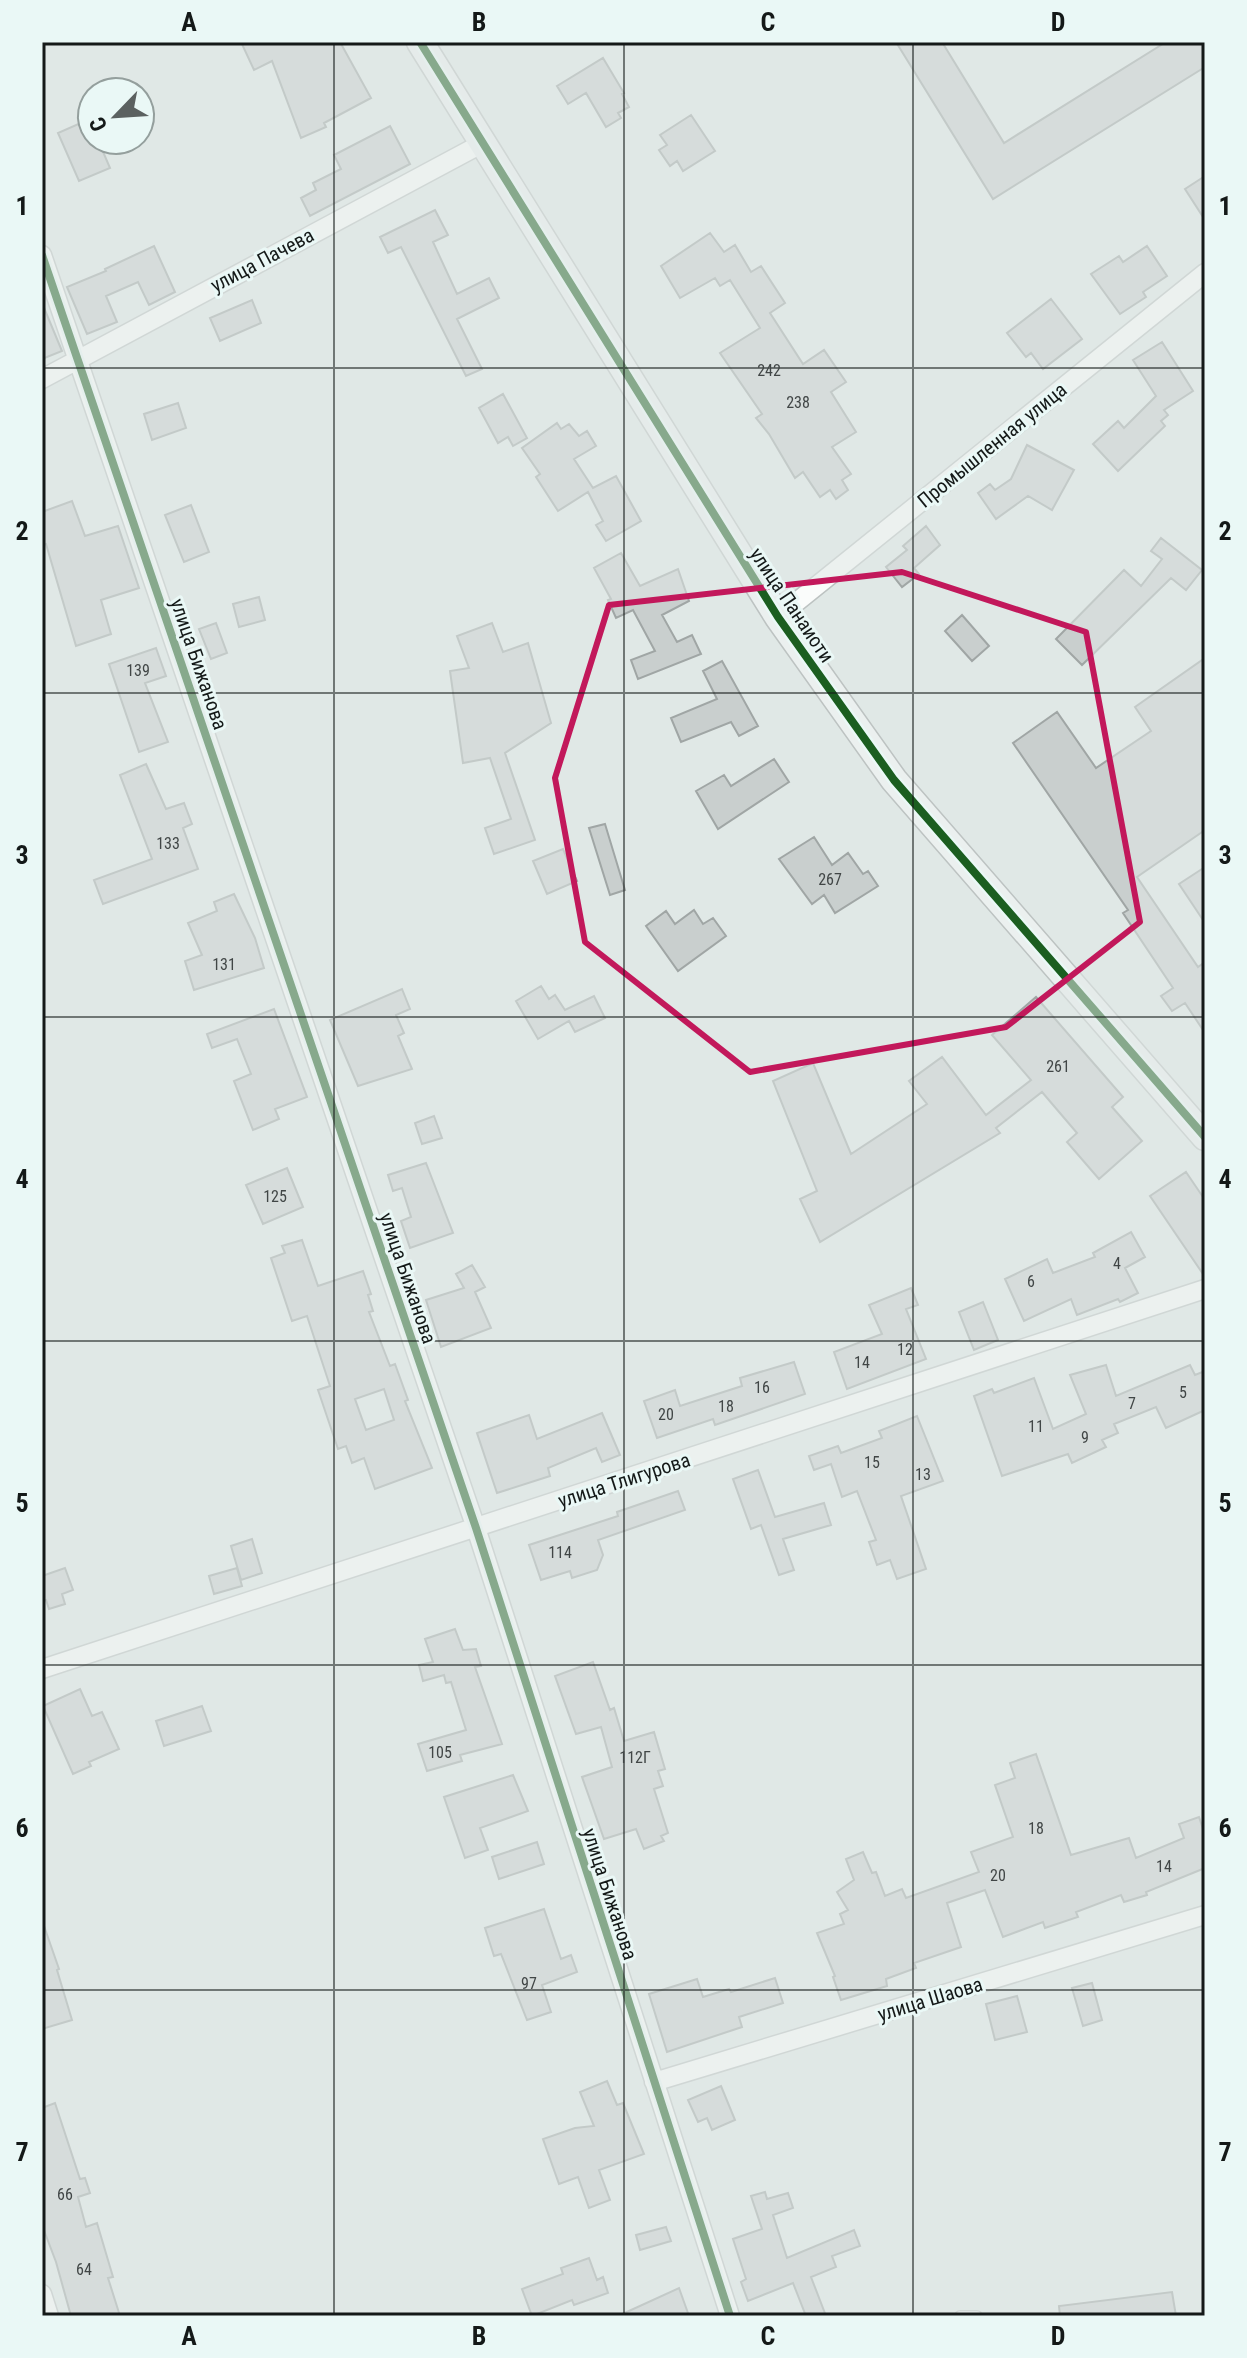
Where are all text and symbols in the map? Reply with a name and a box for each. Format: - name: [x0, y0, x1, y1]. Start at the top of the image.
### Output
- text: A: [181, 7, 197, 37]
- text: B: [472, 7, 486, 37]
- text: C: [761, 7, 776, 37]
- text: D: [1051, 7, 1065, 37]
- north arrow: [76, 76, 156, 156]
- text: С: [84, 113, 112, 135]
- text: 1: [15, 191, 29, 221]
- text: 1: [1218, 191, 1232, 221]
- street label: улица Пачева: [206, 223, 318, 297]
- house number: 242: [757, 361, 781, 380]
- street label: Промышленная улица: [913, 377, 1071, 513]
- house number: 238: [786, 393, 810, 412]
- text: 2: [15, 516, 29, 546]
- text: 2: [1218, 516, 1232, 546]
- street label: улица Панаиоти: [745, 543, 839, 667]
- street label: улица Бижанова: [165, 595, 233, 733]
- house number: 139: [126, 661, 150, 680]
- house number: 133: [156, 834, 180, 853]
- text: 3: [15, 840, 29, 870]
- text: 3: [1218, 840, 1232, 870]
- house number: 267: [818, 870, 842, 889]
- house number: 131: [212, 955, 236, 974]
- house number: 261: [1046, 1057, 1070, 1076]
- text: 4: [15, 1164, 29, 1194]
- text: 4: [1218, 1164, 1232, 1194]
- house number: 125: [263, 1187, 287, 1206]
- street label: улица Бижанова: [374, 1209, 442, 1347]
- house number: 4: [1113, 1254, 1121, 1273]
- house number: 6: [1027, 1272, 1035, 1291]
- house number: 12: [897, 1340, 913, 1359]
- house number: 14: [854, 1353, 870, 1372]
- house number: 16: [754, 1378, 770, 1397]
- house number: 5: [1179, 1383, 1187, 1402]
- house number: 7: [1128, 1394, 1136, 1413]
- house number: 18: [718, 1397, 734, 1416]
- house number: 20: [658, 1405, 674, 1424]
- house number: 11: [1028, 1417, 1044, 1436]
- house number: 9: [1081, 1428, 1089, 1447]
- street label: улица Тлигурова: [555, 1447, 693, 1513]
- house number: 15: [864, 1453, 880, 1472]
- house number: 13: [915, 1465, 931, 1484]
- text: 5: [15, 1488, 29, 1518]
- text: 5: [1218, 1488, 1232, 1518]
- house number: 114: [548, 1543, 572, 1562]
- house number: 105: [428, 1743, 452, 1762]
- house number: 112Г: [619, 1748, 651, 1767]
- text: 6: [15, 1813, 29, 1843]
- text: 6: [1218, 1813, 1232, 1843]
- house number: 18: [1028, 1819, 1044, 1838]
- street label: улица Бижанова: [577, 1825, 643, 1963]
- house number: 14: [1156, 1857, 1172, 1876]
- house number: 20: [990, 1866, 1006, 1885]
- street label: улица Шаова: [875, 1972, 985, 2026]
- house number: 97: [521, 1974, 537, 1993]
- text: 7: [15, 2137, 29, 2167]
- text: 7: [1218, 2137, 1232, 2167]
- house number: 66: [57, 2185, 73, 2204]
- house number: 64: [76, 2260, 92, 2279]
- text: A: [181, 2321, 197, 2351]
- text: B: [472, 2321, 486, 2351]
- text: C: [761, 2321, 776, 2351]
- text: D: [1051, 2321, 1065, 2351]

